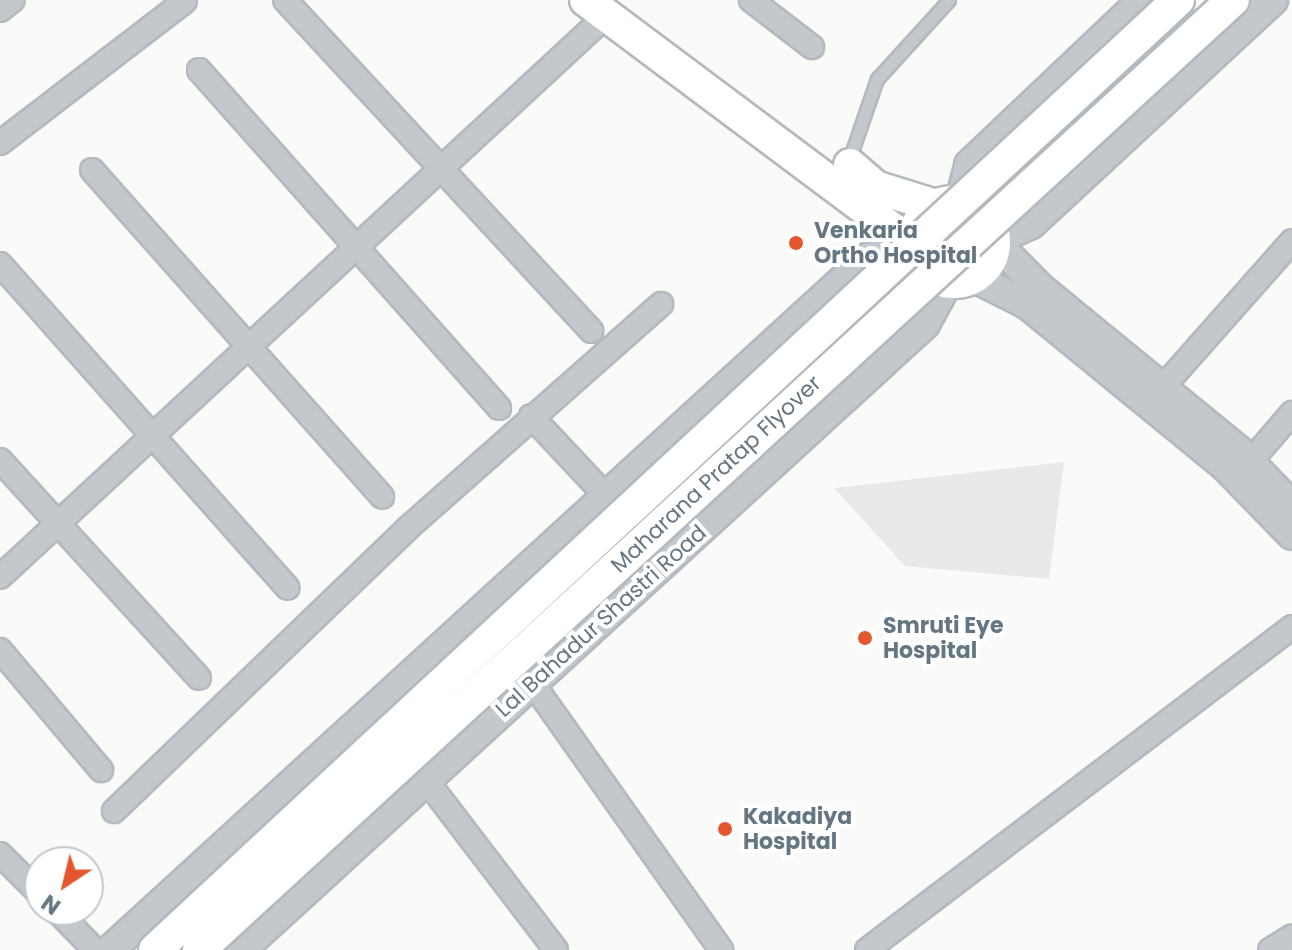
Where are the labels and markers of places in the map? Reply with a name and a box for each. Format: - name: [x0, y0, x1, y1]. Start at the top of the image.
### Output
- place label: Venkaria Ortho Hospital: [814, 217, 977, 268]
- marker: Venkaria Ortho Hospital: [785, 232, 807, 254]
- place label: Smruti Eye Hospital: [883, 612, 1004, 664]
- marker: Smruti Eye Hospital: [854, 627, 876, 649]
- place label: Kakadiya Hospital: [743, 803, 852, 854]
- marker: Kakadiya Hospital: [714, 818, 736, 840]

